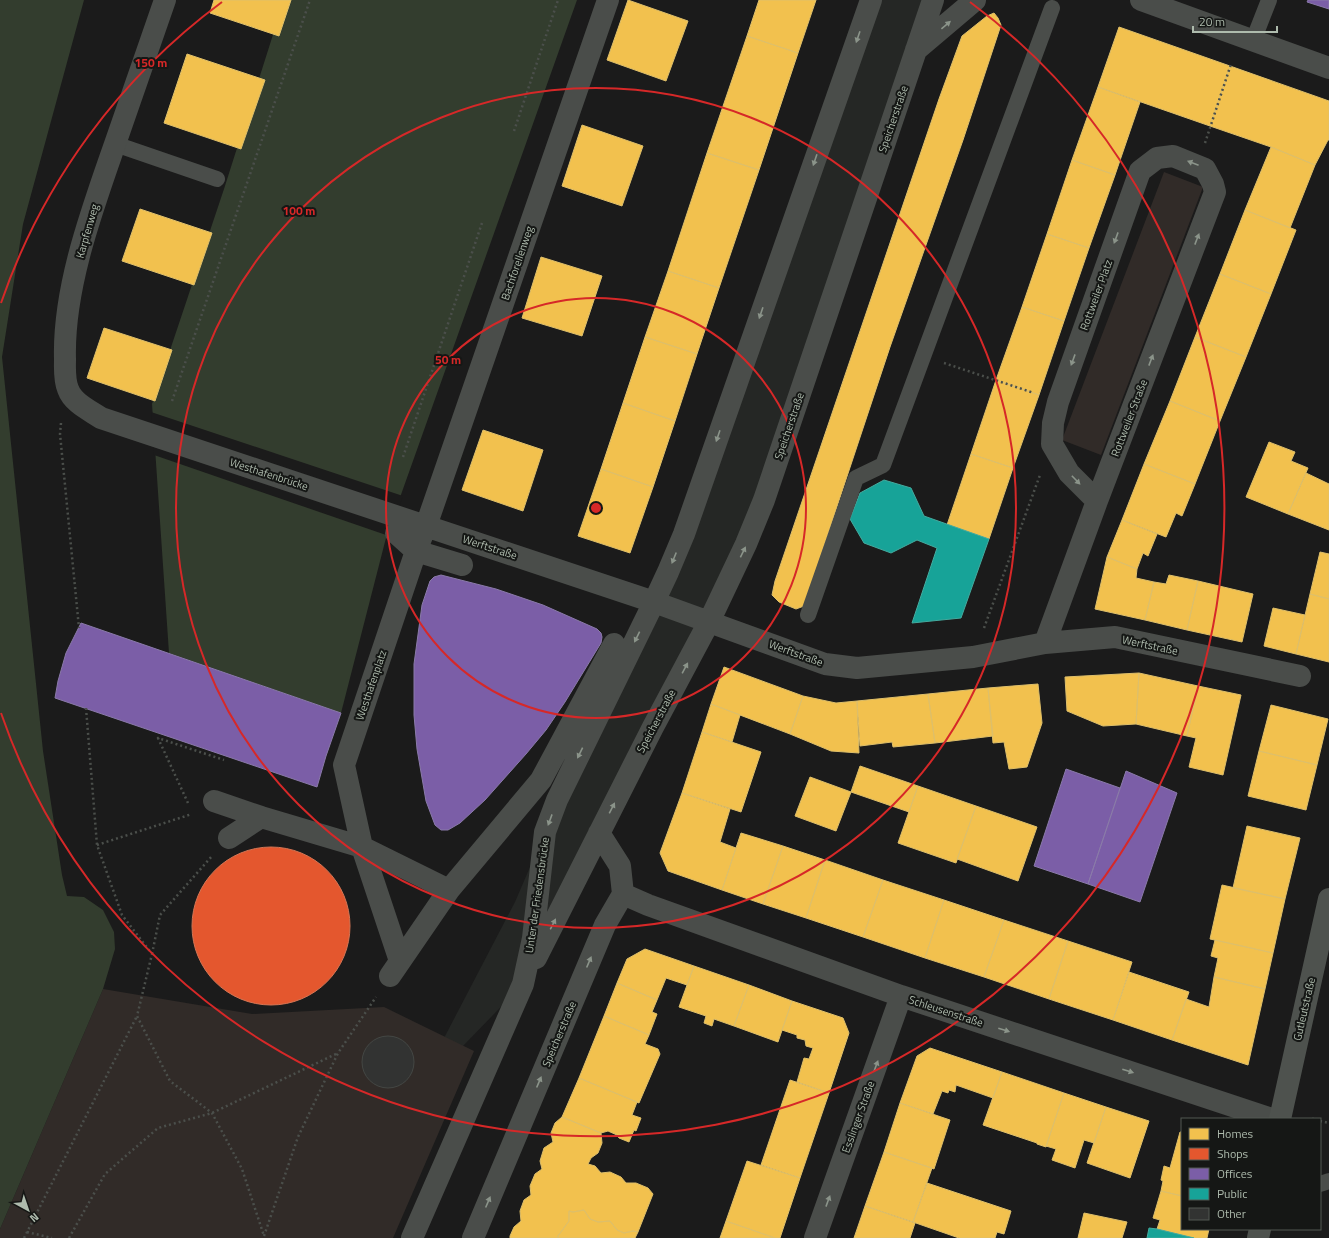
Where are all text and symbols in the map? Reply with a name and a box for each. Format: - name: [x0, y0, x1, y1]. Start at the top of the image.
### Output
- scale bar: [1193, 8, 1277, 34]
- text: 20 m: [1199, 12, 1225, 31]
- one-way arrow: [940, 20, 951, 29]
- one-way arrow: [854, 31, 860, 43]
- text: 150 m: [135, 53, 167, 72]
- street label: Speicherstraße: [874, 83, 912, 155]
- one-way arrow: [812, 154, 818, 166]
- one-way arrow: [1187, 160, 1199, 166]
- text: 100 m: [283, 201, 315, 220]
- street label: Karpfenweg: [72, 202, 102, 260]
- street label: Bachforellenweg: [497, 223, 537, 302]
- one-way arrow: [1113, 232, 1119, 244]
- one-way arrow: [1195, 232, 1201, 244]
- street label: Rottweiler Platz: [1076, 257, 1116, 333]
- one-way arrow: [758, 308, 764, 320]
- text: 50 m: [435, 350, 461, 369]
- one-way arrow: [1148, 354, 1154, 366]
- one-way arrow: [1069, 355, 1075, 367]
- street label: Rottweiler Straße: [1107, 377, 1151, 459]
- street label: Speicherstraße: [770, 390, 808, 462]
- one-way arrow: [715, 430, 721, 442]
- street label: Westhafenbrücke: [228, 454, 311, 494]
- one-way arrow: [1071, 475, 1081, 485]
- centre of rings: [589, 501, 603, 515]
- street label: Werftstraße: [461, 531, 520, 563]
- one-way arrow: [740, 546, 746, 557]
- one-way arrow: [670, 553, 676, 565]
- one-way arrow: [634, 631, 640, 642]
- street label: Werftstraße: [1121, 631, 1180, 659]
- street label: Werftstraße: [767, 636, 826, 670]
- street label: Westhafenplatz: [352, 648, 390, 722]
- one-way arrow: [681, 662, 688, 673]
- street label: Speicherstraße: [633, 686, 680, 756]
- one-way arrow: [577, 748, 583, 759]
- one-way arrow: [609, 802, 615, 814]
- one-way arrow: [546, 814, 552, 826]
- street label: Unter der Friedensbrücke: [521, 836, 553, 954]
- one-way arrow: [550, 918, 556, 930]
- one-way arrow: [586, 957, 592, 968]
- street label: Gutleutstraße: [1289, 975, 1319, 1042]
- street label: Schleusenstraße: [907, 991, 986, 1031]
- street label: Speicherstraße: [538, 998, 580, 1069]
- one-way arrow: [999, 1027, 1011, 1033]
- one-way arrow: [873, 1059, 879, 1071]
- one-way arrow: [1122, 1068, 1134, 1074]
- one-way arrow: [536, 1076, 542, 1088]
- street label: Esslinger Straße: [838, 1078, 879, 1155]
- legend: [1181, 1118, 1321, 1230]
- text: Homes: [1217, 1124, 1253, 1143]
- text: Shops: [1217, 1144, 1249, 1163]
- text: Offices: [1217, 1164, 1253, 1183]
- text: Public: [1217, 1184, 1247, 1203]
- north arrow: [8, 1190, 48, 1230]
- one-way arrow: [825, 1195, 831, 1207]
- one-way arrow: [486, 1196, 492, 1208]
- text: Other: [1217, 1204, 1246, 1223]
- text: N: [26, 1209, 42, 1226]

